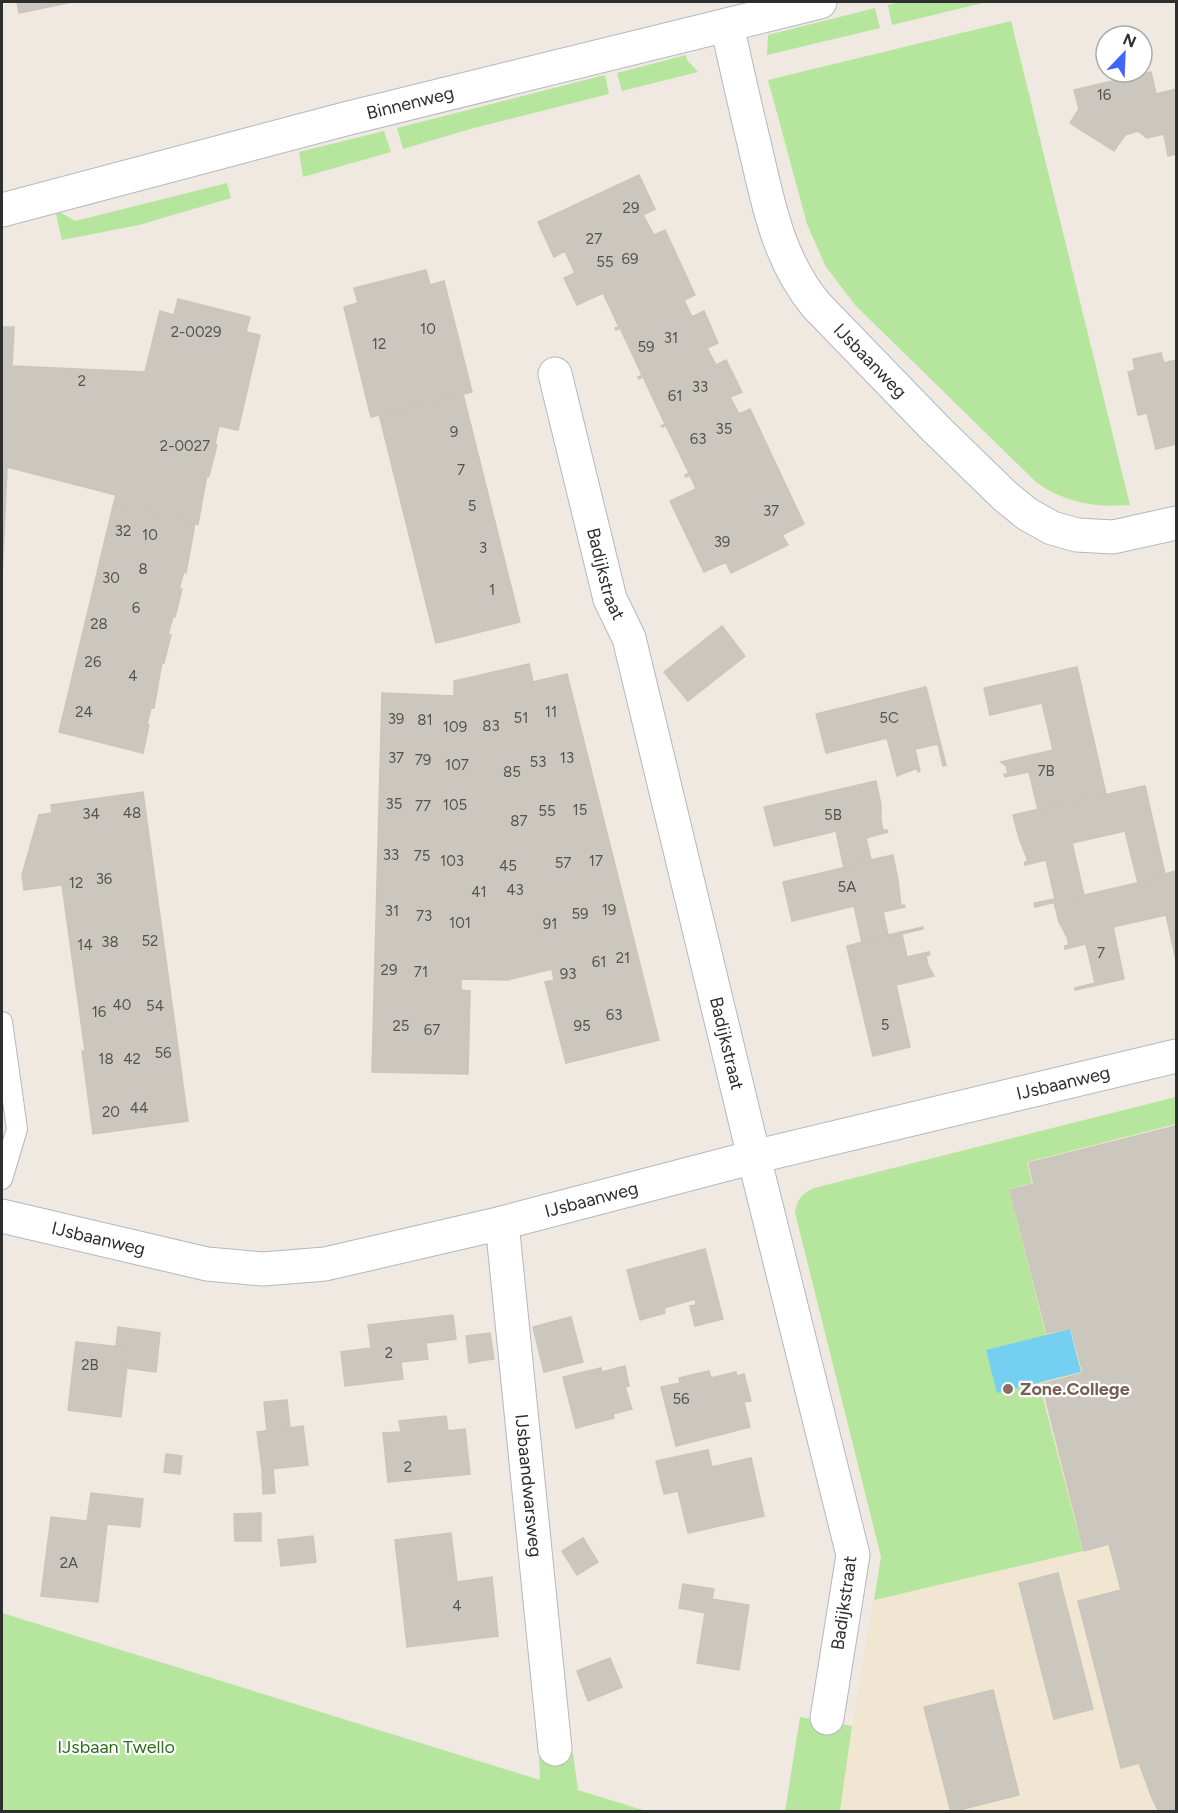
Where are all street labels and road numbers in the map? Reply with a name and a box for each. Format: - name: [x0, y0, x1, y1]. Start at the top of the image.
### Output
- street label: Binnenweg: [364, 82, 456, 124]
- street label: IJsbaanweg: [829, 319, 911, 403]
- street label: Badijkstraat: [582, 525, 630, 624]
- street label: Badijkstraat: [705, 995, 749, 1092]
- street label: IJsbaanweg: [1014, 1061, 1112, 1105]
- street label: IJsbaanweg: [542, 1177, 640, 1222]
- street label: IJsbaanweg: [49, 1217, 148, 1260]
- street label: IJsbaandwarsweg: [510, 1413, 547, 1558]
- street label: Badijkstraat: [827, 1554, 862, 1652]

